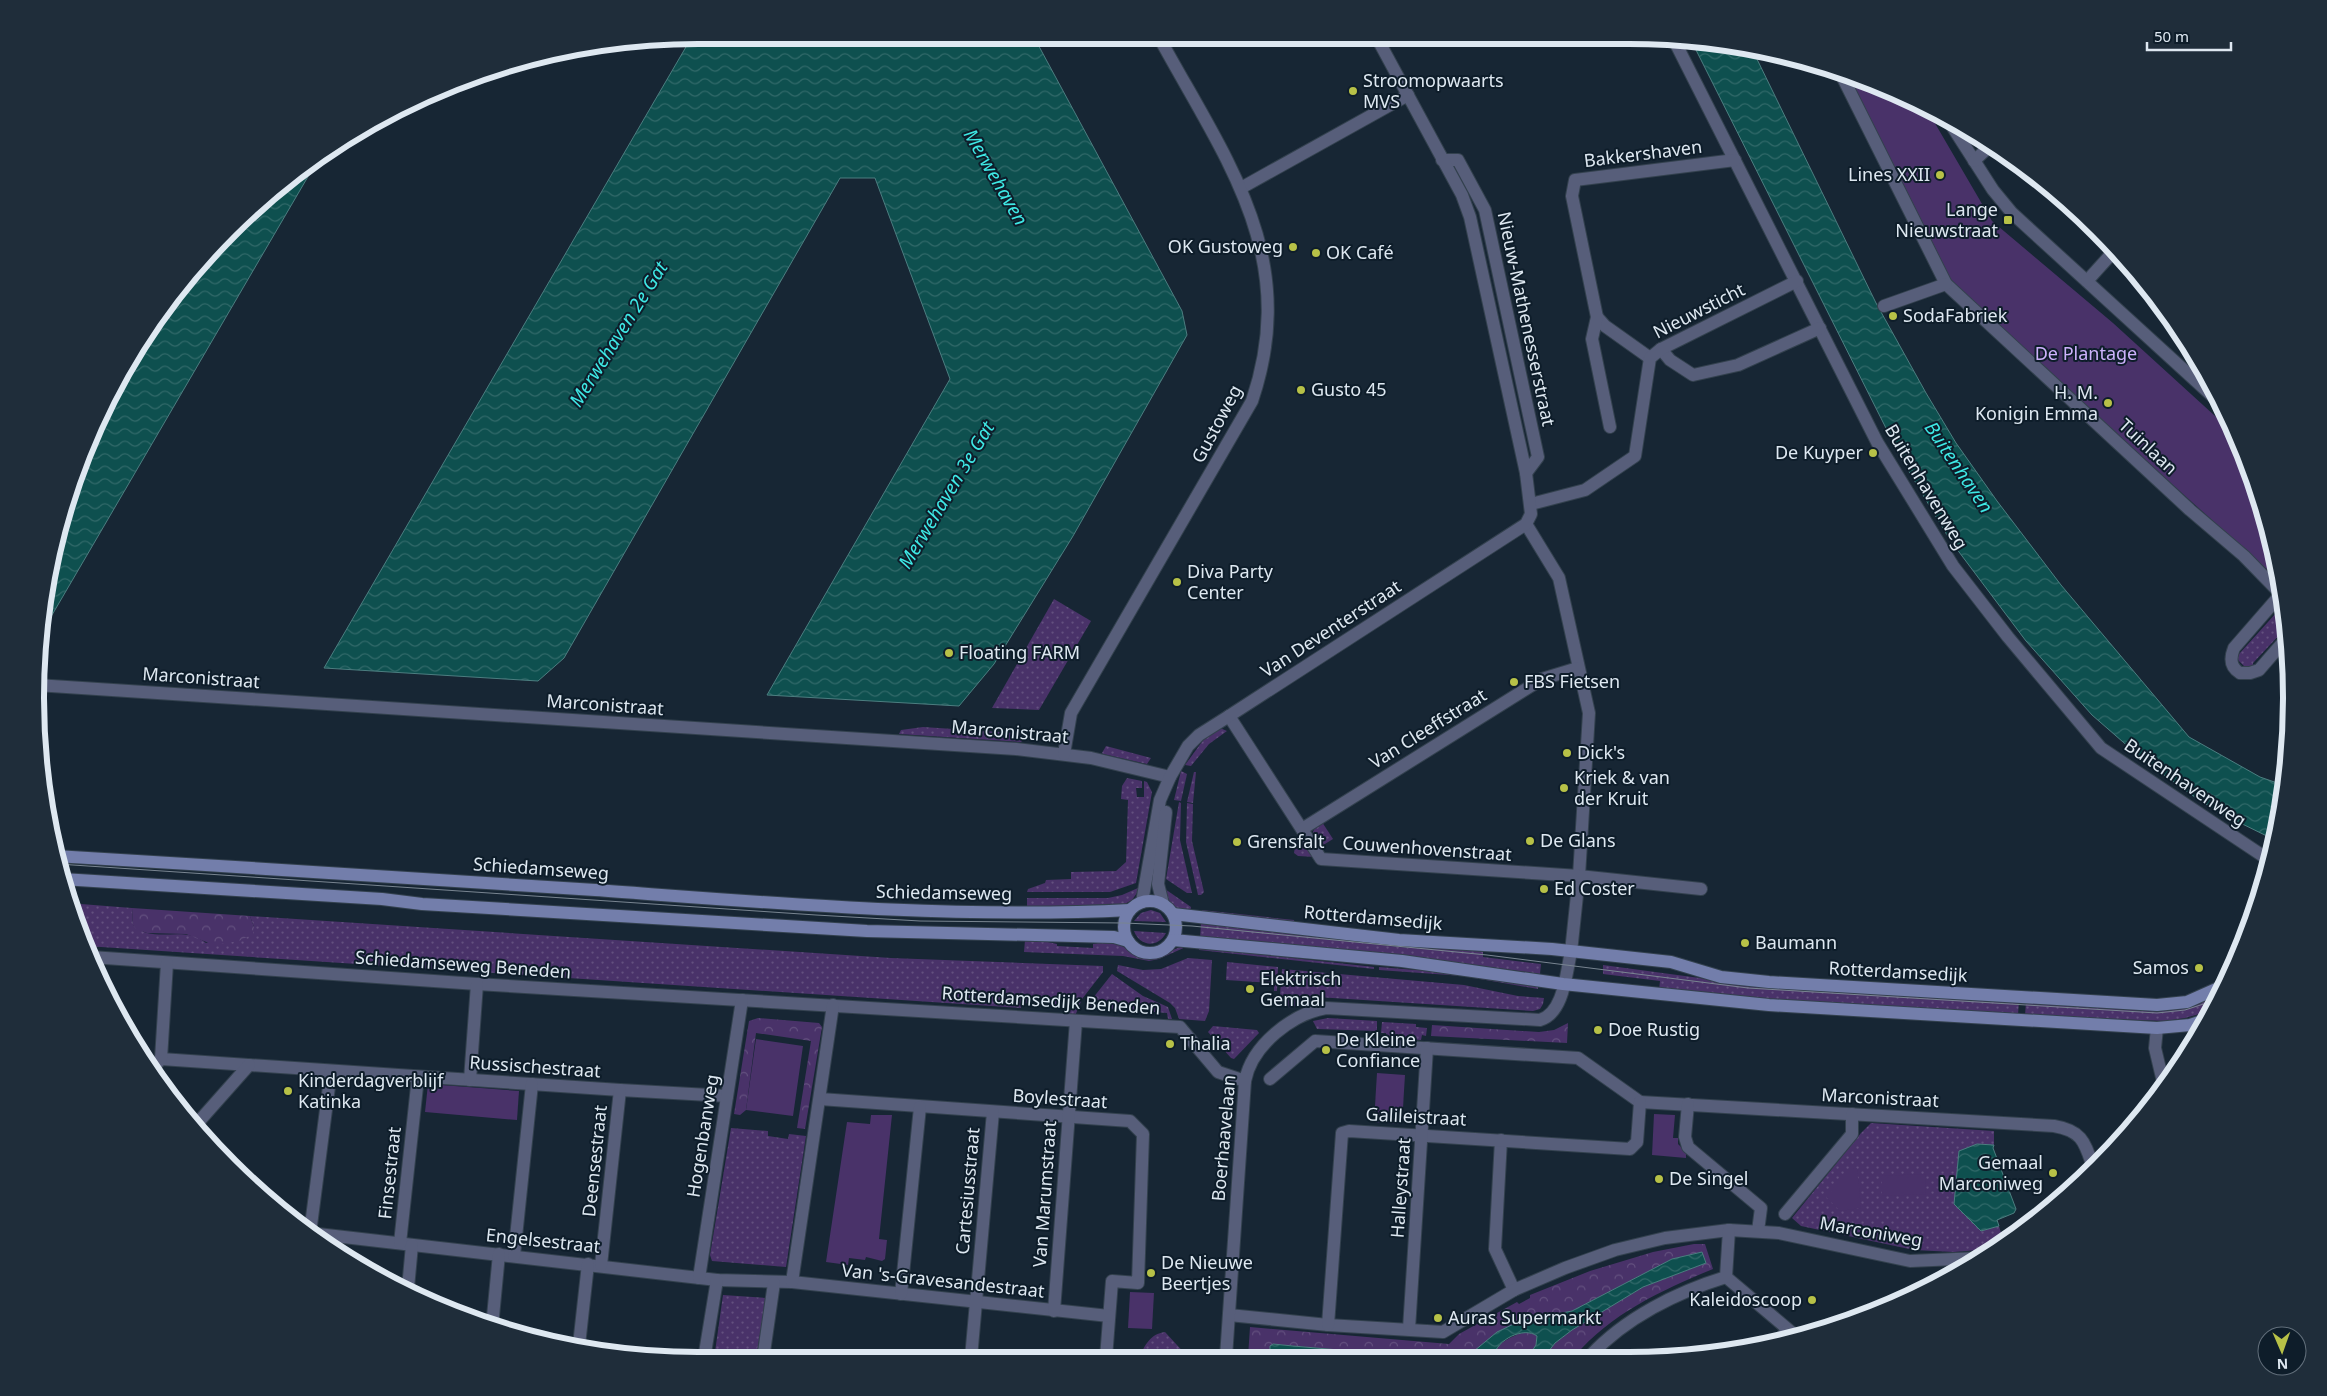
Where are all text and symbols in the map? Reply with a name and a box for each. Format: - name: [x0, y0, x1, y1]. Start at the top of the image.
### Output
- scale bar: [2147, 20, 2231, 52]
- text: 50 m: [2154, 26, 2189, 46]
- place label: Stroomopwaarts MVS: [1363, 68, 1504, 113]
- marker: Stroomopwaarts MVS: [1347, 85, 1359, 97]
- water label: Merwehaven: [958, 124, 1034, 230]
- street label: Bakkershaven: [1582, 134, 1703, 172]
- place label: Lines XXII: [1848, 162, 1930, 186]
- marker: Lines XXII: [1934, 169, 1946, 181]
- place label: Lange Nieuwstraat: [1895, 197, 1998, 242]
- street label: Nieuw-Mathenesserstraat: [1493, 209, 1562, 429]
- marker: Lange Nieuwstraat: [2002, 214, 2014, 226]
- place label: OK Gustoweg: [1168, 234, 1283, 258]
- place label: OK Café: [1326, 240, 1394, 264]
- marker: OK Gustoweg: [1287, 241, 1299, 253]
- marker: OK Café: [1310, 247, 1322, 259]
- water label: Merwehaven 2e Gat: [563, 256, 674, 412]
- street label: Nieuwsticht: [1649, 277, 1749, 343]
- place label: SodaFabriek: [1903, 303, 2008, 327]
- marker: SodaFabriek: [1887, 310, 1899, 322]
- park label: De Plantage: [2035, 341, 2137, 365]
- place label: Gusto 45: [1311, 377, 1387, 401]
- street label: Gustoweg: [1186, 380, 1247, 467]
- place label: H. M. Konigin Emma: [1975, 380, 2098, 425]
- marker: Gusto 45: [1295, 384, 1307, 396]
- marker: H. M. Konigin Emma: [2102, 397, 2114, 409]
- street label: Tuinlaan: [2114, 413, 2183, 480]
- water label: Merwehaven 3e Gat: [892, 416, 1001, 573]
- water label: Buitenhaven: [1919, 416, 1999, 518]
- street label: Buitenhavenweg: [1880, 419, 1974, 554]
- place label: De Kuyper: [1775, 440, 1864, 464]
- marker: De Kuyper: [1867, 447, 1879, 459]
- place label: Diva Party Center: [1187, 559, 1274, 604]
- street label: Van Deventerstraat: [1256, 574, 1406, 683]
- marker: Diva Party Center: [1171, 576, 1183, 588]
- place label: Floating FARM: [959, 640, 1080, 664]
- marker: Floating FARM: [943, 647, 955, 659]
- street label: Marconistraat: [142, 661, 261, 693]
- place label: FBS Fietsen: [1524, 669, 1620, 693]
- marker: FBS Fietsen: [1508, 676, 1520, 688]
- street label: Van Cleeffstraat: [1364, 682, 1491, 774]
- street label: Marconistraat: [546, 688, 665, 720]
- street label: Marconistraat: [950, 714, 1070, 748]
- street label: Buitenhavenweg: [2120, 732, 2251, 832]
- place label: Dick's: [1577, 740, 1625, 764]
- marker: Dick's: [1561, 747, 1573, 759]
- place label: Kriek & van der Kruit: [1574, 765, 1670, 810]
- marker: Kriek & van der Kruit: [1558, 782, 1570, 794]
- place label: De Glans: [1540, 828, 1616, 852]
- place label: Grensfalt: [1247, 829, 1325, 853]
- street label: Couwenhovenstraat: [1342, 830, 1513, 866]
- marker: De Glans: [1524, 835, 1536, 847]
- marker: Grensfalt: [1231, 836, 1243, 848]
- street label: Schiedamseweg: [472, 851, 610, 885]
- place label: Ed Coster: [1554, 876, 1635, 900]
- street label: Schiedamseweg: [876, 879, 1012, 905]
- marker: Ed Coster: [1538, 883, 1550, 895]
- street label: Rotterdamsedijk: [1303, 899, 1444, 935]
- place label: Baumann: [1755, 930, 1837, 954]
- marker: Baumann: [1739, 937, 1751, 949]
- street label: Schiedamseweg Beneden: [354, 944, 572, 984]
- street label: Rotterdamsedijk: [1828, 955, 1968, 987]
- place label: Samos: [2133, 955, 2189, 979]
- marker: Samos: [2193, 962, 2205, 974]
- place label: Elektrisch Gemaal: [1260, 966, 1341, 1011]
- street label: Rotterdamsedijk Beneden: [941, 980, 1161, 1020]
- marker: Elektrisch Gemaal: [1244, 983, 1256, 995]
- place label: Doe Rustig: [1608, 1017, 1700, 1041]
- marker: Doe Rustig: [1592, 1024, 1604, 1036]
- place label: De Kleine Confiance: [1336, 1027, 1420, 1072]
- place label: Thalia: [1180, 1031, 1231, 1055]
- marker: Thalia: [1164, 1038, 1176, 1050]
- marker: De Kleine Confiance: [1320, 1044, 1332, 1056]
- street label: Russischestraat: [469, 1049, 602, 1083]
- place label: Kinderdagverblijf Katinka: [298, 1068, 444, 1113]
- street label: Hogenbanweg: [680, 1073, 724, 1199]
- street label: Boerhaavelaan: [1206, 1074, 1240, 1202]
- street label: Marconistraat: [1821, 1082, 1940, 1112]
- street label: Boylestraat: [1012, 1083, 1109, 1113]
- marker: Kinderdagverblijf Katinka: [282, 1085, 294, 1097]
- street label: Galileistraat: [1365, 1101, 1468, 1131]
- street label: Deensestraat: [576, 1103, 612, 1218]
- street label: Van Marumstraat: [1027, 1119, 1061, 1268]
- street label: Finsestraat: [372, 1125, 406, 1220]
- street label: Cartesiusstraat: [949, 1126, 985, 1255]
- street label: Halleystraat: [1385, 1136, 1416, 1239]
- place label: Gemaal Marconiweg: [1939, 1150, 2043, 1195]
- place label: De Singel: [1669, 1166, 1749, 1190]
- marker: Gemaal Marconiweg: [2047, 1167, 2059, 1179]
- marker: De Singel: [1653, 1173, 1665, 1185]
- street label: Marconiweg: [1818, 1210, 1925, 1252]
- street label: Engelsestraat: [485, 1222, 602, 1258]
- place label: De Nieuwe Beertjes: [1161, 1250, 1253, 1295]
- street label: Van 's-Gravesandestraat: [841, 1257, 1046, 1303]
- marker: De Nieuwe Beertjes: [1145, 1267, 1157, 1279]
- place label: Kaleidoscoop: [1689, 1287, 1802, 1311]
- marker: Kaleidoscoop: [1806, 1294, 1818, 1306]
- place label: Auras Supermarkt: [1448, 1305, 1602, 1329]
- marker: Auras Supermarkt: [1432, 1312, 1444, 1324]
- north arrow: [2257, 1326, 2307, 1376]
- text: N: [2276, 1355, 2288, 1374]

